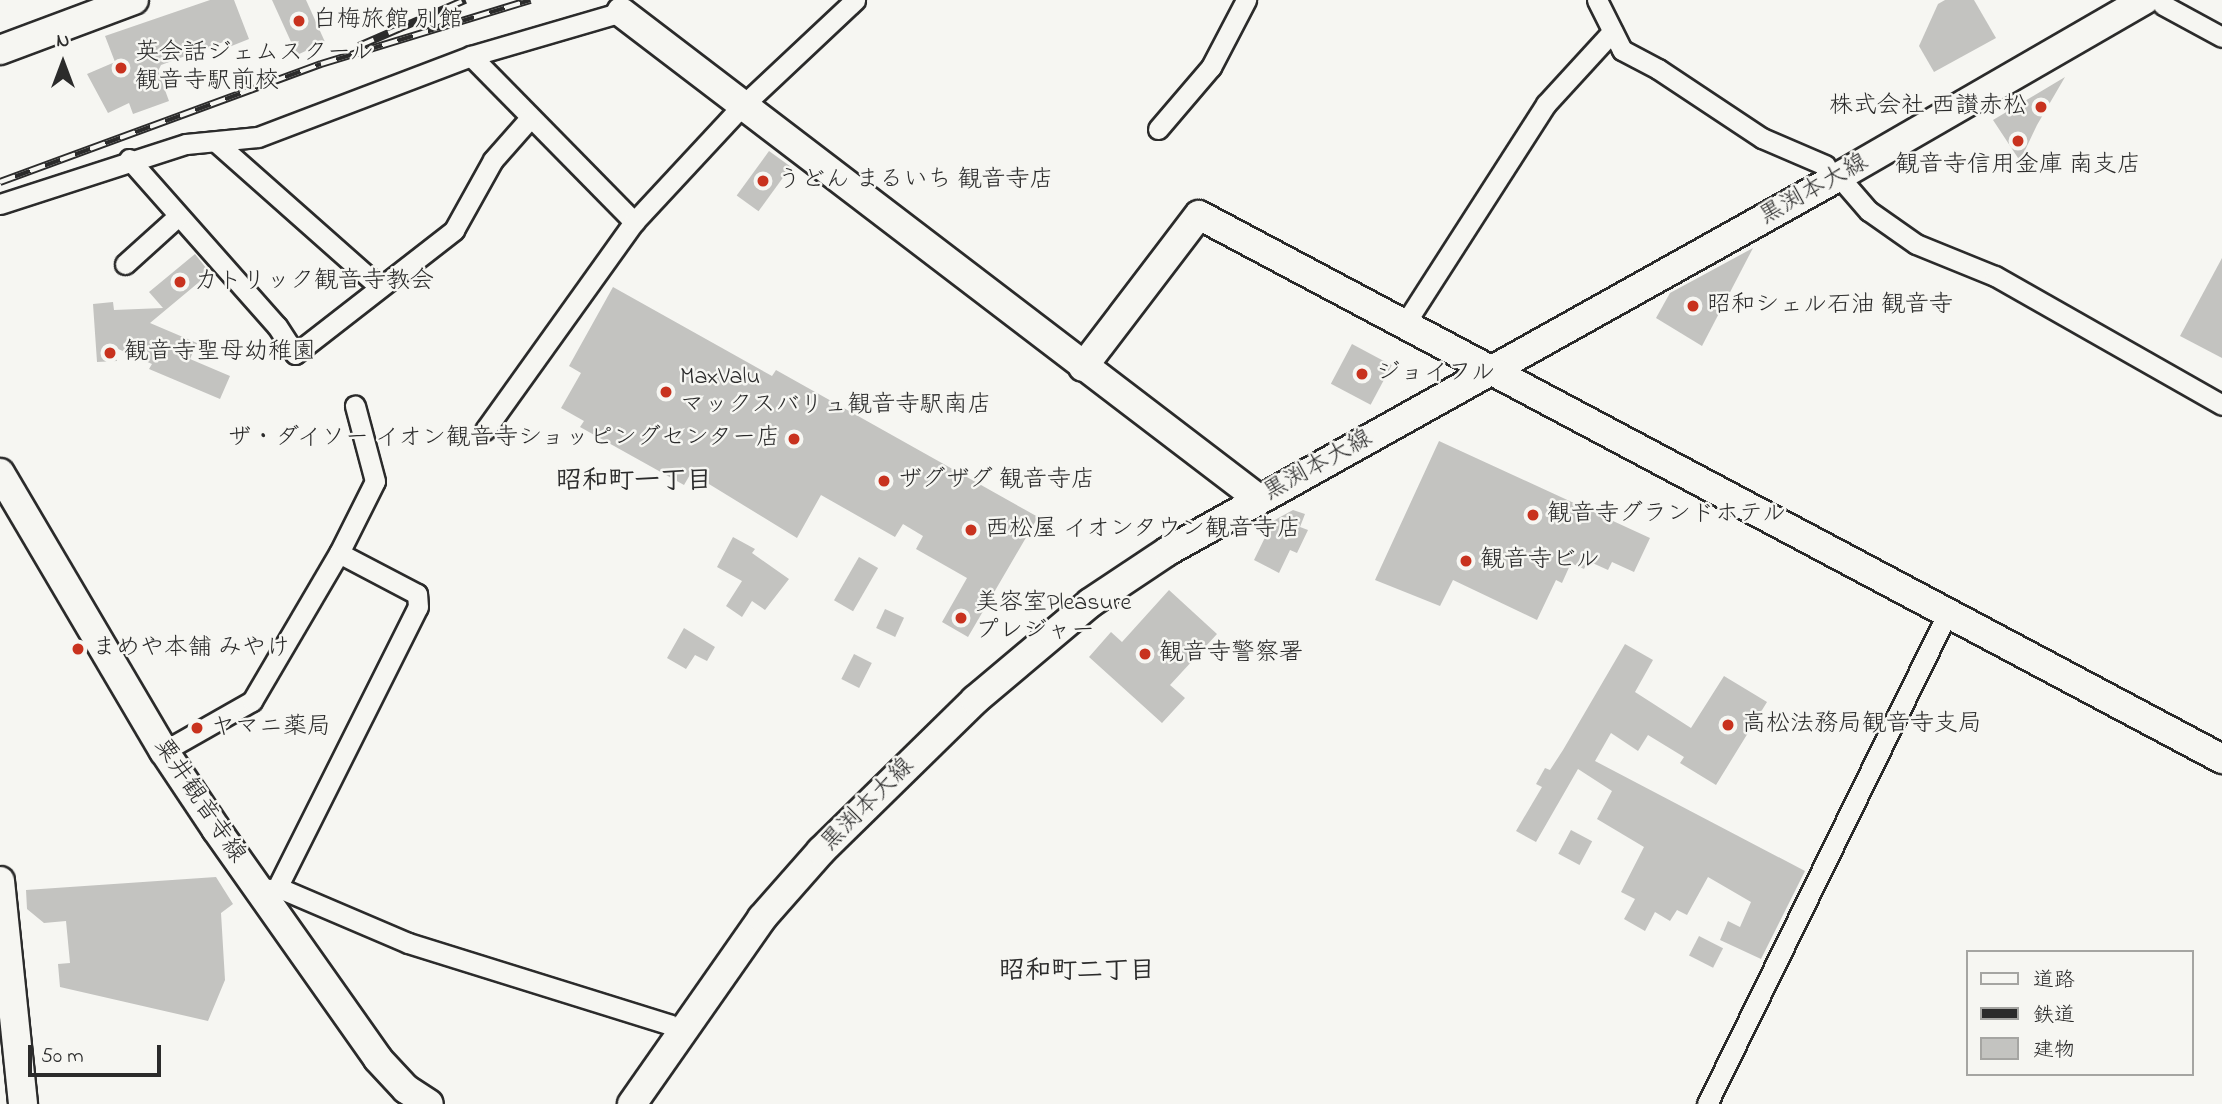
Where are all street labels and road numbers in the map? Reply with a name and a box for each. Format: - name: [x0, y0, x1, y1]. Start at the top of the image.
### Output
- street label: 黒渕本大線: [1755, 148, 1873, 232]
- street label: 黒渕本大線: [1259, 424, 1377, 508]
- street label: 粟井観音寺線: [147, 733, 251, 869]
- street label: 黒渕本大線: [815, 752, 921, 858]

